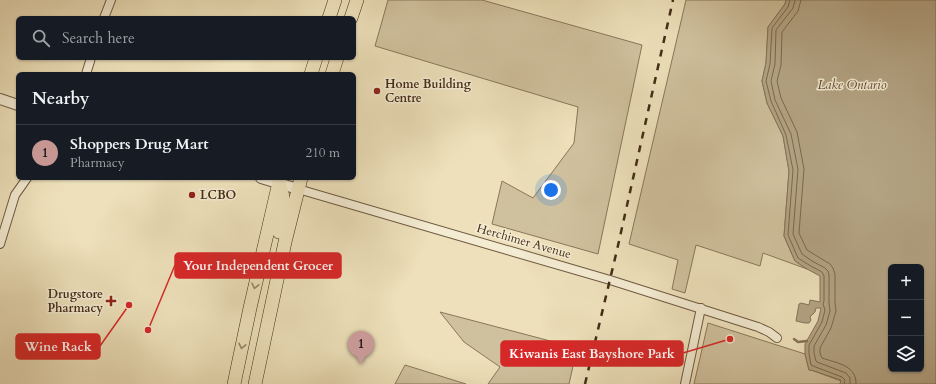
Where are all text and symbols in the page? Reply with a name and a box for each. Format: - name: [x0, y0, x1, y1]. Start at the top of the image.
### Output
- search box: [16, 16, 356, 60]
- icon: search: [30, 27, 52, 49]
- text: Search here: [62, 28, 135, 48]
- place label: Home Building Centre: [385, 76, 472, 106]
- water label: Lake Ontario: [817, 76, 887, 94]
- marker: Home Building Centre: [372, 86, 382, 96]
- text: Nearby: [32, 87, 89, 110]
- text: Shoppers Drug Mart: [70, 134, 209, 154]
- text: 1: [42, 144, 48, 162]
- text: 210 m: [306, 144, 340, 162]
- text: Pharmacy: [70, 154, 125, 172]
- your location: [541, 180, 561, 200]
- place label: LCBO: [200, 187, 237, 203]
- marker: LCBO: [187, 190, 197, 200]
- street label: Herchimer Avenue: [475, 220, 573, 262]
- callout: Your Independent Grocer: [175, 253, 341, 278]
- text: Your Independent Grocer: [183, 257, 334, 275]
- map controls: [888, 264, 924, 372]
- button: +: [888, 264, 924, 300]
- one-way arrow: [251, 282, 259, 289]
- place label: Drugstore Pharmacy: [48, 286, 103, 316]
- marker: Drugstore Pharmacy: [106, 296, 116, 306]
- button: −: [888, 300, 924, 336]
- pin: 1: [348, 331, 374, 364]
- callout: Wine Rack: [16, 334, 100, 359]
- button: layers: [888, 336, 924, 372]
- text: Wine Rack: [23, 338, 93, 356]
- callout: Kiwanis East Bayshore Park: [501, 341, 683, 366]
- one-way arrow: [238, 343, 247, 349]
- text: Kiwanis East Bayshore Park: [509, 345, 676, 363]

